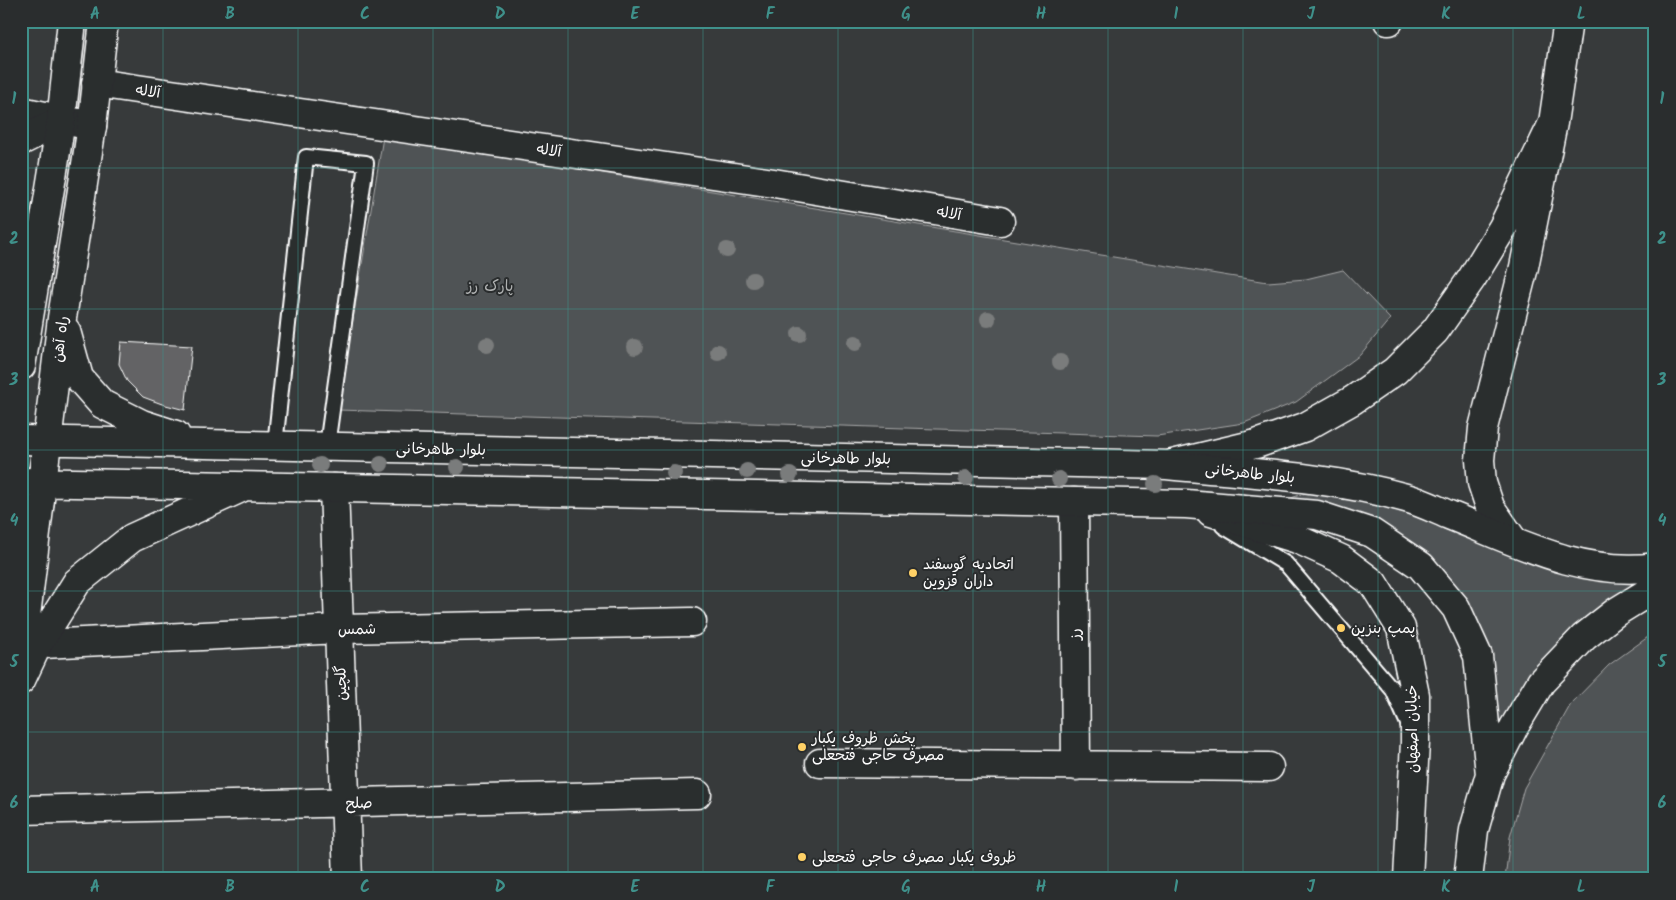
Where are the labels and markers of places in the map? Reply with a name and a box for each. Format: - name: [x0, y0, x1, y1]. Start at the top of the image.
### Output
- place label: اتحادیه گوسفند داران قزوین: [923, 553, 1014, 594]
- marker: اتحادیه گوسفند داران قزوین: [907, 567, 919, 579]
- place label: پمپ بنزین: [1351, 617, 1415, 641]
- marker: پمپ بنزین: [1335, 622, 1347, 634]
- place label: پخش ظروف یکبار مصرف حاجی فتحعلی: [811, 727, 944, 768]
- marker: پخش ظروف یکبار مصرف حاجی فتحعلی: [796, 741, 808, 753]
- place label: ظروف یکبار مصرف حاجی فتحعلی: [812, 846, 1016, 870]
- marker: ظروف یکبار مصرف حاجی فتحعلی: [796, 851, 808, 863]

